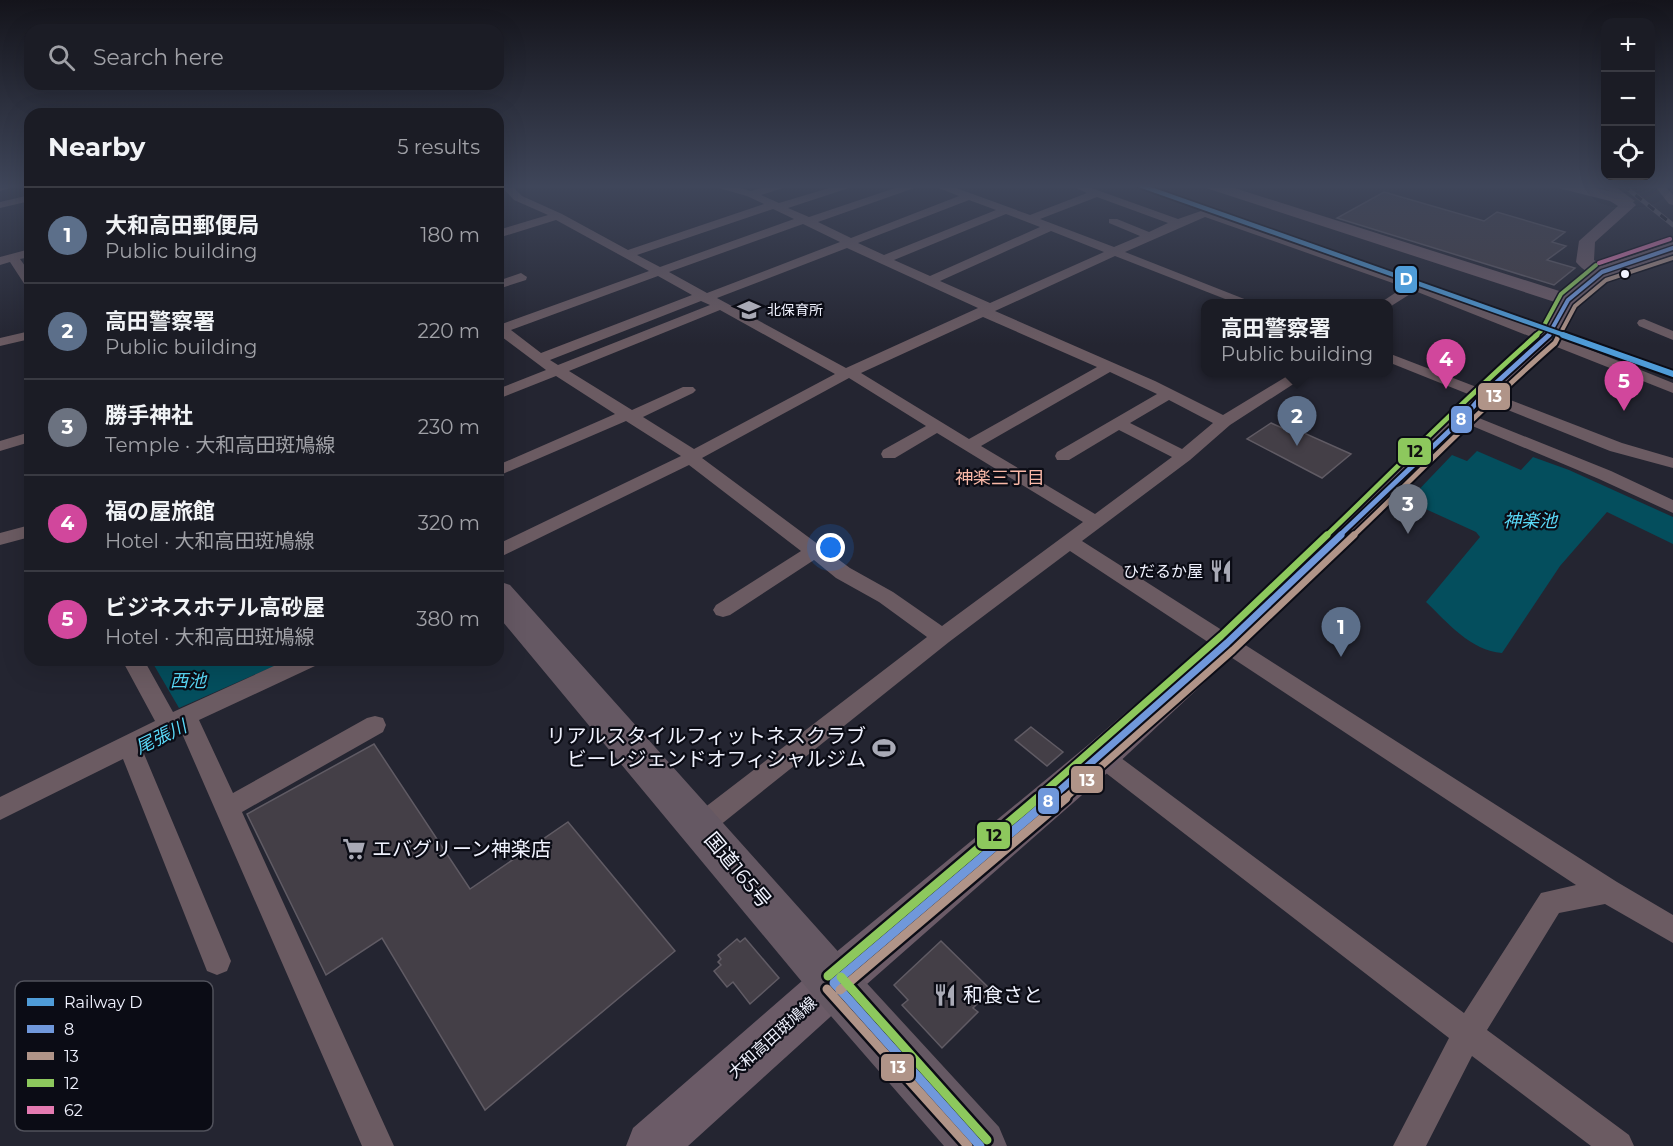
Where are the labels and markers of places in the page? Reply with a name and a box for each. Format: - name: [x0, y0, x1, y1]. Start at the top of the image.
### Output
- unlabelled marker: [1619, 268, 1631, 280]
- school or university icon: 北保育所: [736, 297, 762, 323]
- place label: 北保育所: [767, 301, 823, 319]
- pin: 4: [1426, 340, 1466, 389]
- pin: 5: [1604, 362, 1644, 411]
- pin: 2: [1278, 396, 1316, 446]
- pin: 3: [1388, 484, 1428, 534]
- restaurant icon: ひだるか屋: [1208, 558, 1234, 584]
- place label: ひだるか屋: [1123, 562, 1203, 581]
- pin: 1: [1322, 608, 1360, 657]
- place label: リアルスタイルフィットネスクラブ ビーレジェンドオフィシャルジム: [547, 724, 866, 771]
- sports icon: リアルスタイルフィットネスクラブ ビーレジェンドオフィシャルジム: [871, 735, 897, 761]
- supermarket icon: エバグリーン神楽店: [341, 836, 367, 862]
- place label: エバグリーン神楽店: [372, 837, 551, 861]
- restaurant icon: 和食さと: [932, 982, 958, 1008]
- place label: 和食さと: [963, 983, 1043, 1007]

